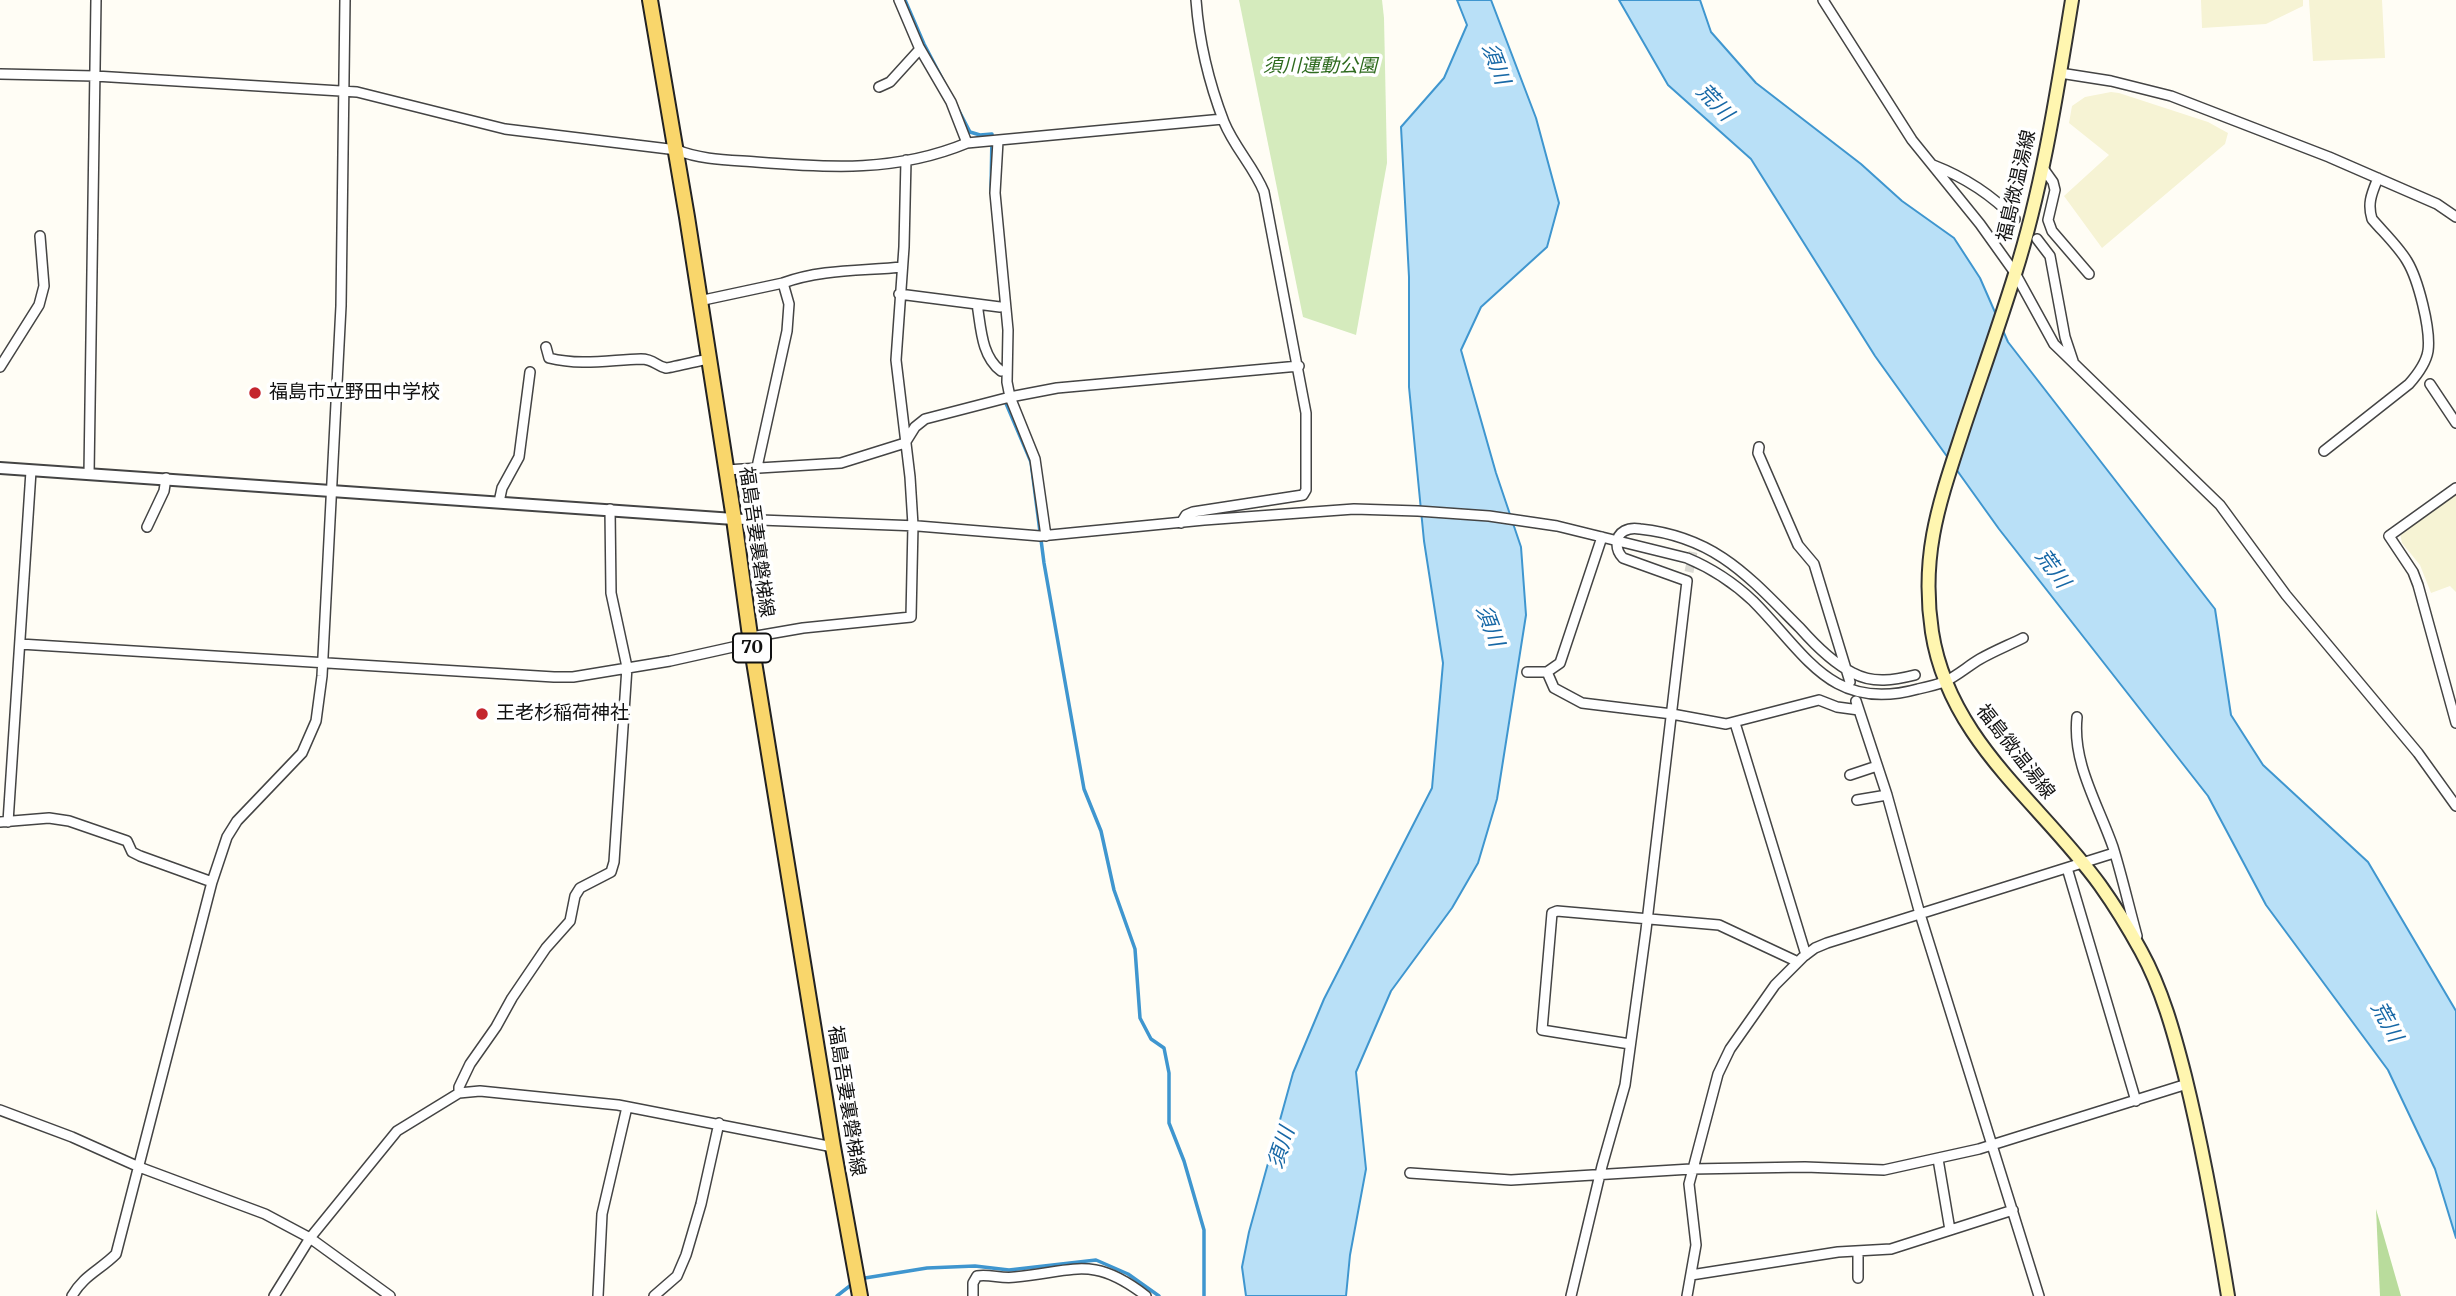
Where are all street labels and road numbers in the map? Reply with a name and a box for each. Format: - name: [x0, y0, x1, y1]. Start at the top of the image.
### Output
- street label: 福島微温湯線: [1993, 128, 2041, 244]
- street label: 福島吾妻裏磐梯線: [734, 465, 778, 619]
- road number: 70: [733, 634, 771, 662]
- street label: 福島微温湯線: [1971, 700, 2059, 804]
- street label: 福島吾妻裏磐梯線: [823, 1024, 869, 1178]

